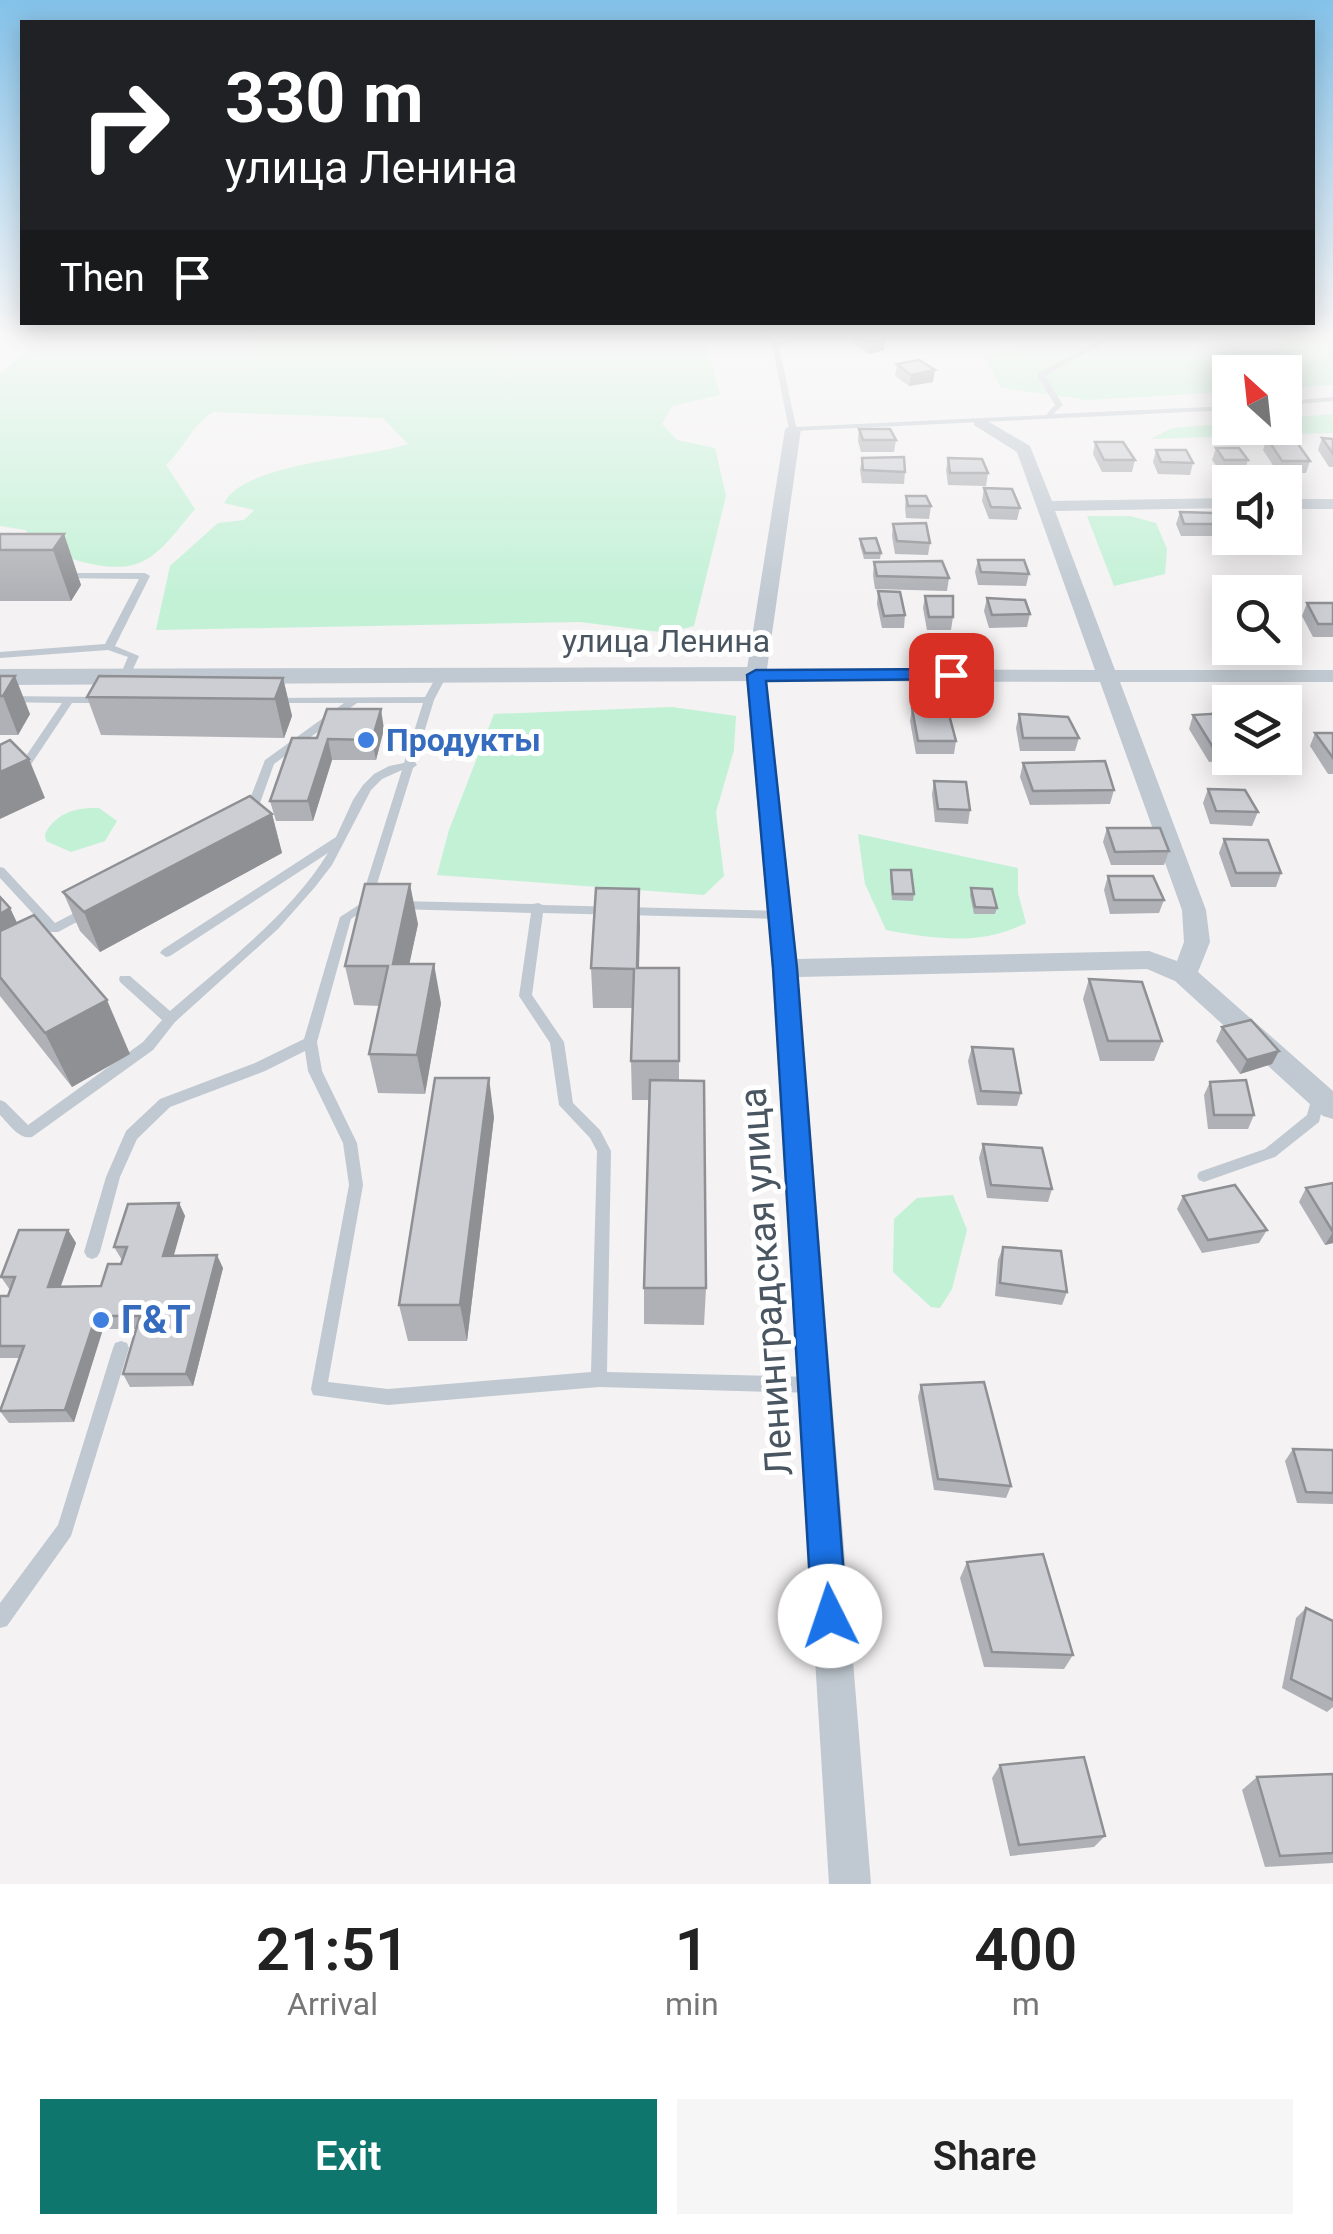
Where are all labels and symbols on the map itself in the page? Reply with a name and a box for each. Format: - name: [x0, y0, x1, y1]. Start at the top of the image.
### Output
- north arrow: [1212, 355, 1302, 445]
- street label: улица Ленина: [562, 622, 770, 660]
- pin: [909, 633, 994, 718]
- place label: Продукты: [386, 721, 541, 759]
- marker: Продукты: [355, 729, 377, 751]
- street label: Ленинградская улица: [730, 1086, 802, 1478]
- place label: Г&Т: [121, 1298, 191, 1342]
- marker: Г&Т: [90, 1309, 112, 1331]
- position arrow: [778, 1564, 882, 1668]

